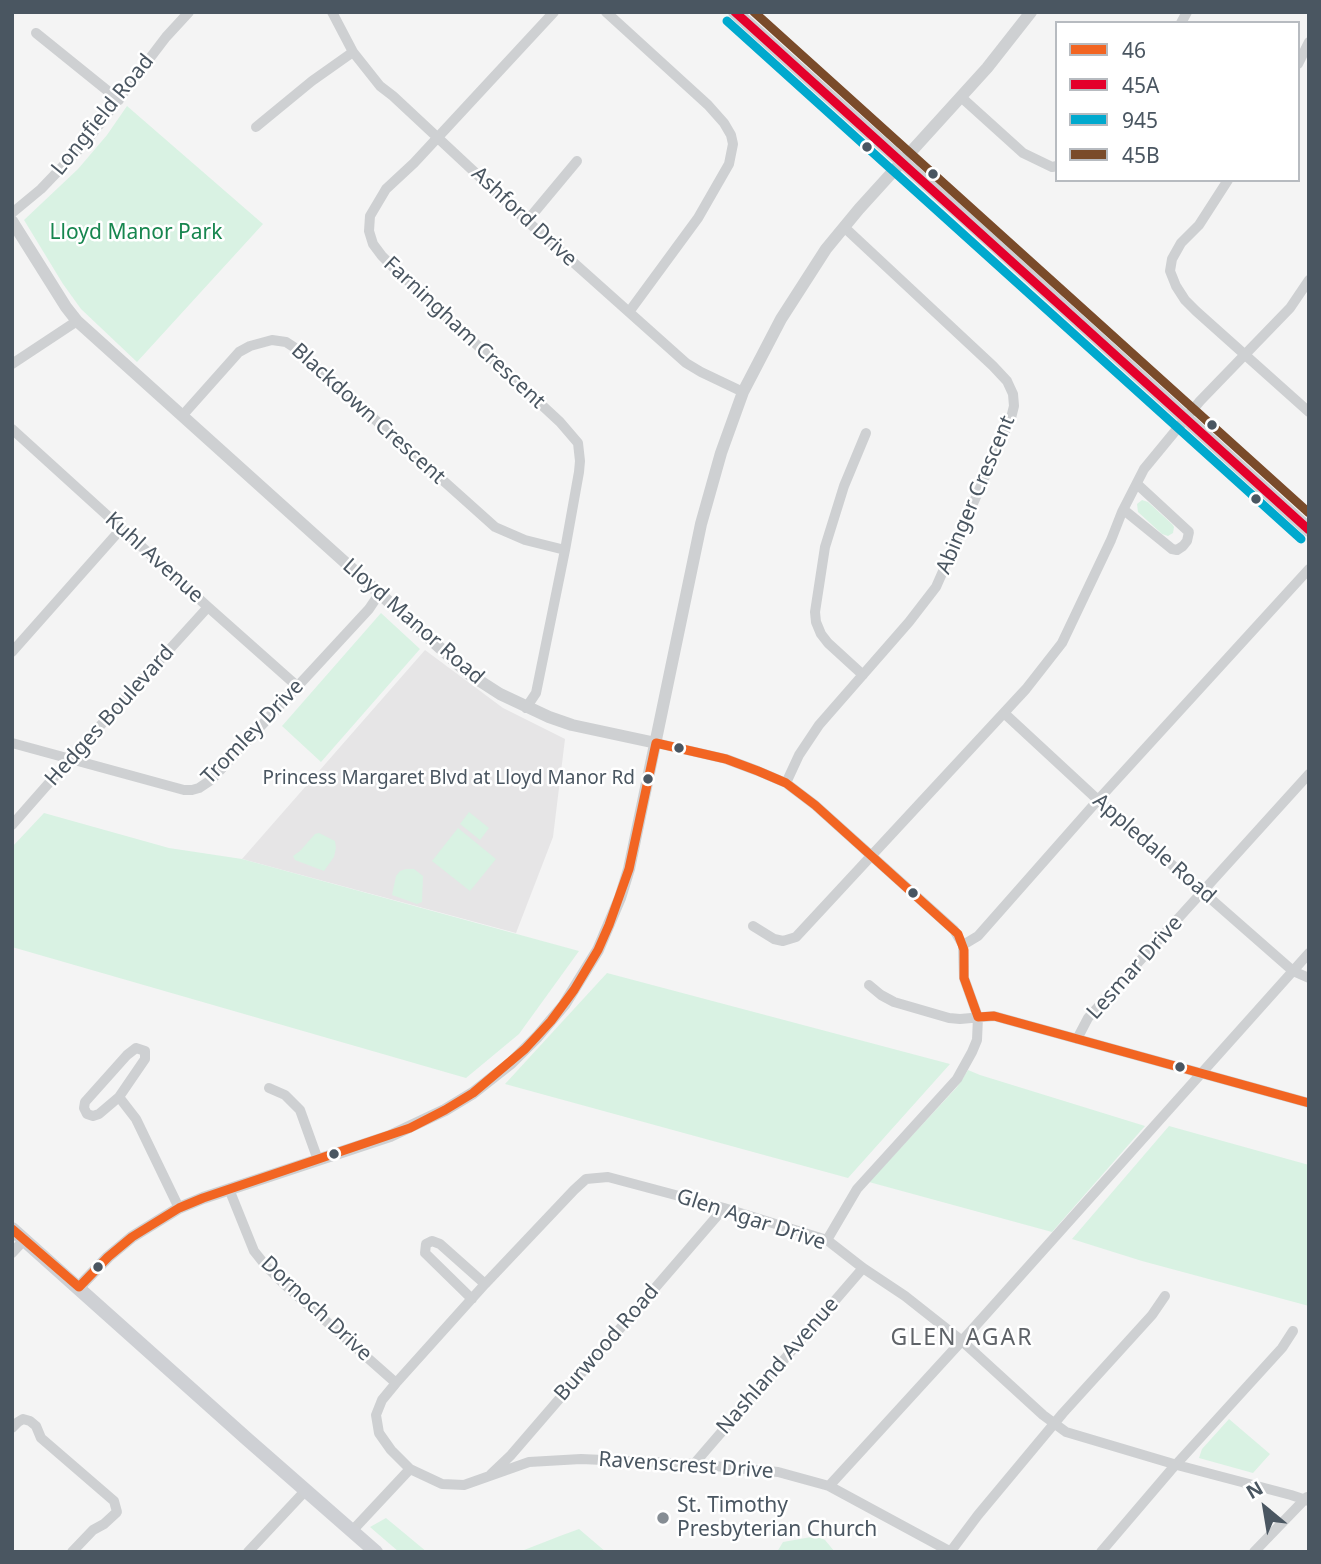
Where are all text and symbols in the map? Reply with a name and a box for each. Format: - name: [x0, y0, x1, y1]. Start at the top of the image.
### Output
- legend: [1055, 21, 1300, 182]
- text: 46: [1122, 36, 1146, 64]
- street label: Longfield Road: [47, 49, 159, 181]
- text: 45A: [1122, 71, 1159, 99]
- text: 945: [1122, 106, 1158, 134]
- unlabelled marker: [860, 140, 874, 154]
- text: 45B: [1122, 141, 1160, 169]
- street label: Ashford Drive: [466, 162, 582, 272]
- unlabelled marker: [926, 167, 940, 181]
- park label: Lloyd Manor Park: [50, 220, 222, 246]
- street label: Farningham Crescent: [378, 252, 550, 414]
- street label: Blackdown Crescent: [286, 338, 450, 490]
- street label: Abinger Crescent: [931, 412, 1021, 578]
- unlabelled marker: [1205, 418, 1219, 432]
- unlabelled marker: [1249, 492, 1263, 506]
- street label: Kuhl Avenue: [100, 507, 208, 609]
- street label: Lloyd Manor Road: [337, 554, 489, 690]
- street label: Hedges Boulevard: [40, 641, 180, 791]
- street label: Tromley Drive: [197, 674, 309, 790]
- unlabelled marker: [672, 741, 686, 755]
- place label: Princess Margaret Blvd at Lloyd Manor Rd: [262, 768, 635, 790]
- marker: Princess Margaret Blvd at Lloyd Manor Rd: [641, 772, 655, 786]
- street label: Appledale Road: [1087, 789, 1221, 909]
- unlabelled marker: [906, 886, 920, 900]
- street label: Lesmar Drive: [1082, 911, 1188, 1025]
- unlabelled marker: [1173, 1060, 1187, 1074]
- unlabelled marker: [327, 1147, 341, 1161]
- street label: Glen Agar Drive: [673, 1184, 829, 1256]
- street label: Dornoch Drive: [255, 1251, 377, 1367]
- unlabelled marker: [91, 1260, 105, 1274]
- street label: Burwood Road: [550, 1280, 664, 1406]
- street label: Nashland Avenue: [712, 1292, 844, 1440]
- district label: GLEN AGAR: [892, 1324, 1032, 1352]
- street label: Ravenscrest Drive: [598, 1447, 774, 1485]
- north arrow: [1230, 1473, 1300, 1543]
- text: N: [1241, 1475, 1268, 1505]
- place label: St. Timothy Presbyterian Church: [677, 1493, 877, 1543]
- marker: St. Timothy Presbyterian Church: [655, 1510, 671, 1526]

